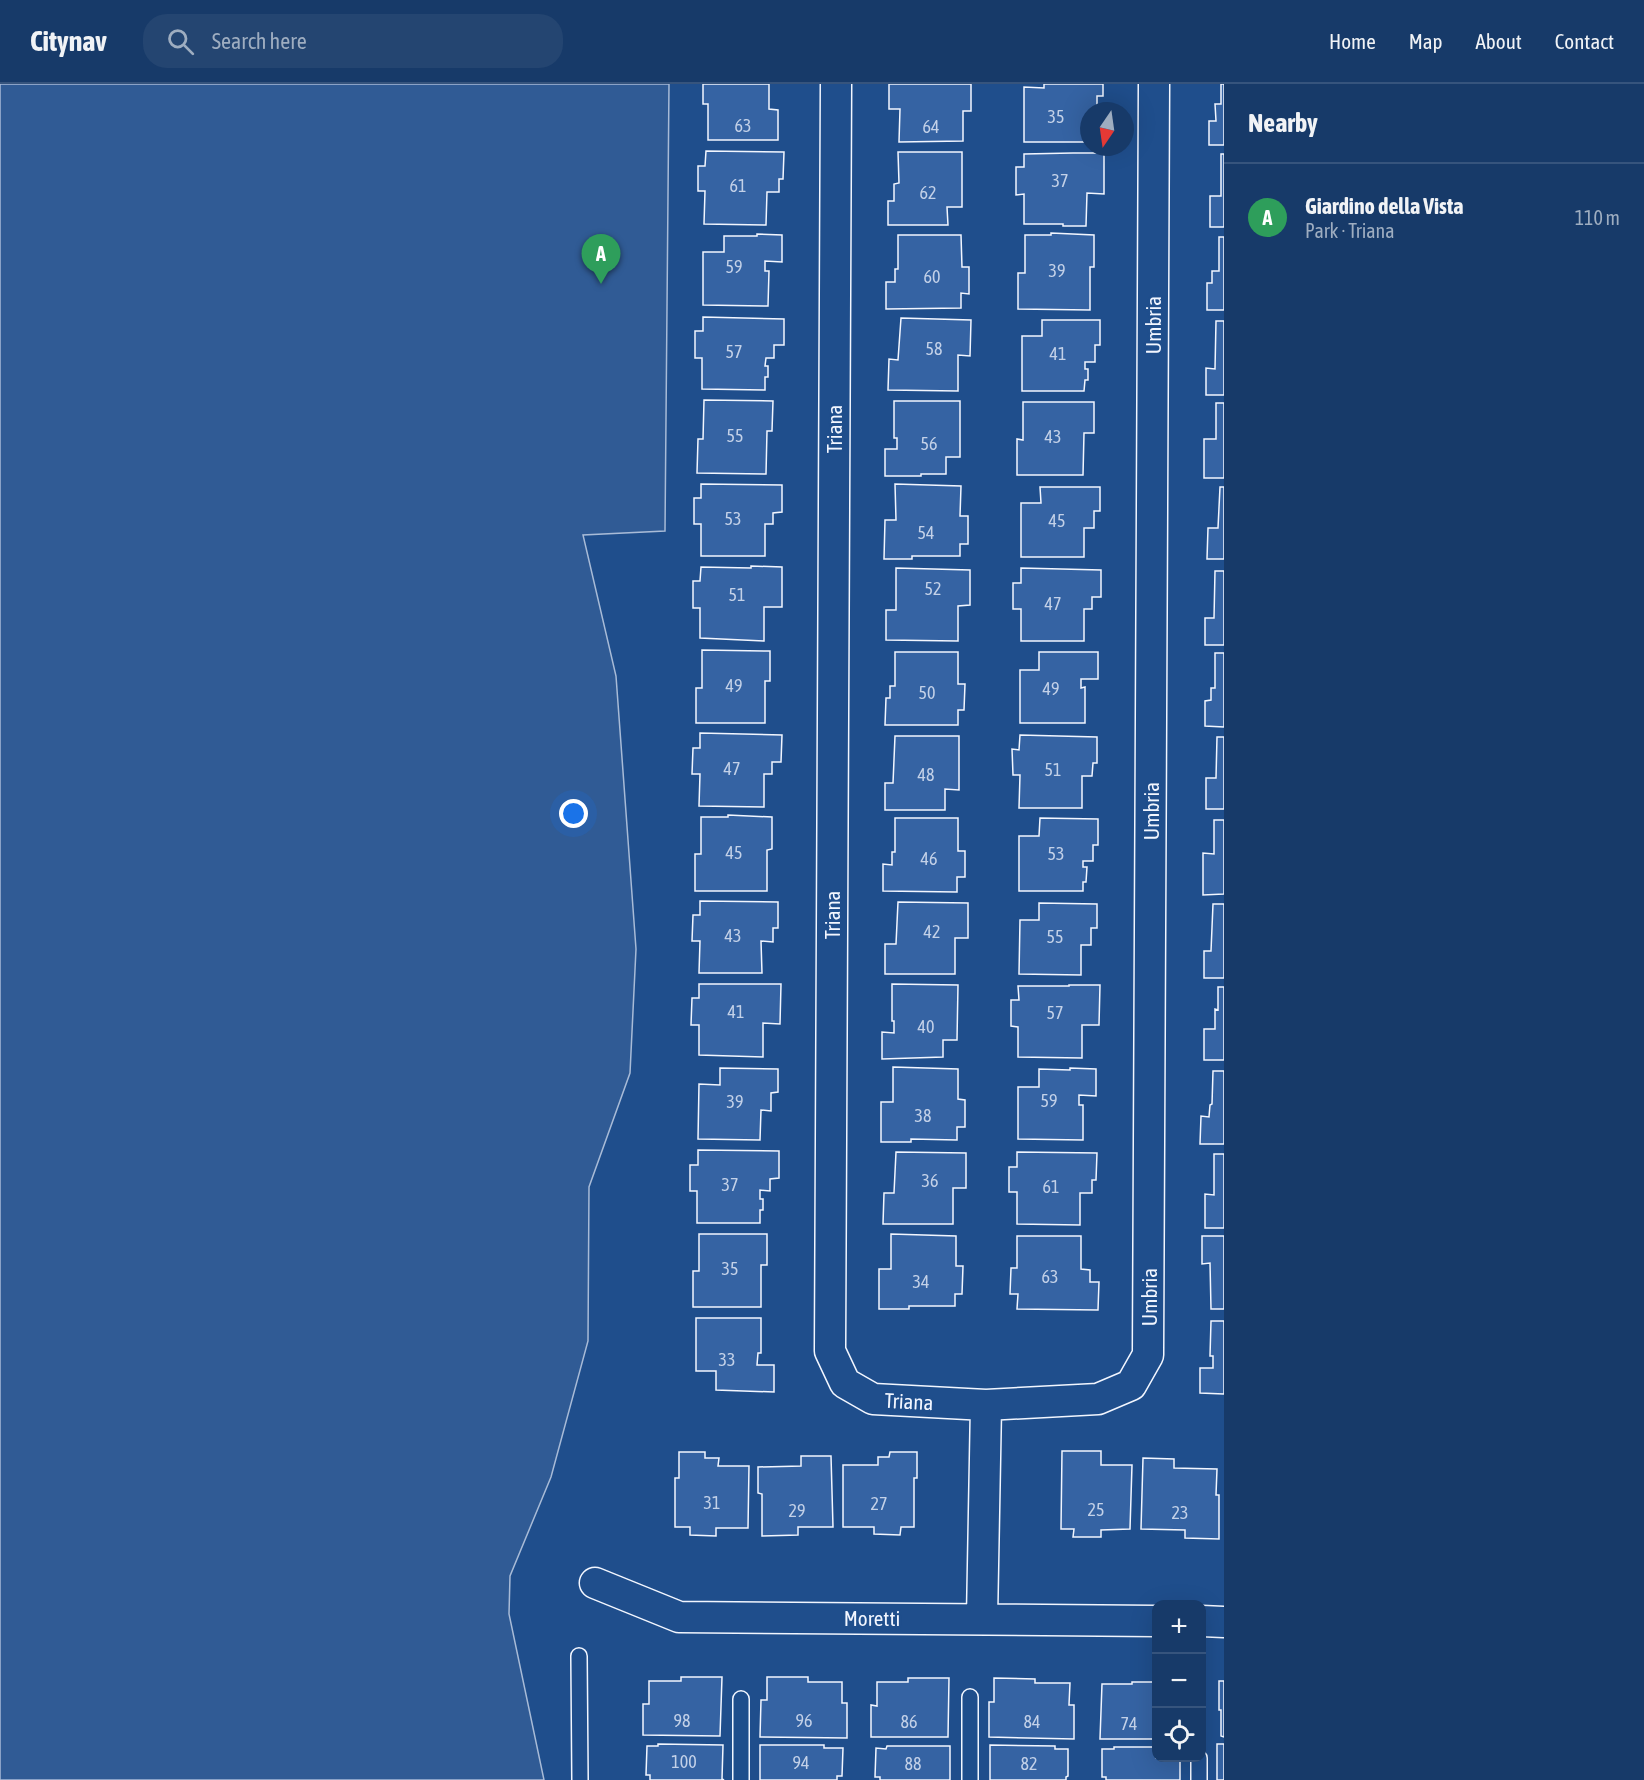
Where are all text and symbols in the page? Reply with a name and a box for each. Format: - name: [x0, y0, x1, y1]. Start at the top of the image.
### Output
- search box: [143, 14, 563, 68]
- text: Citynav: [30, 25, 107, 57]
- icon: search: [164, 25, 197, 58]
- text: Search here: [212, 28, 307, 54]
- text: Home: [1329, 29, 1376, 53]
- text: Map: [1409, 29, 1443, 53]
- text: About: [1476, 29, 1522, 53]
- text: Contact: [1555, 29, 1614, 53]
- north arrow: [1080, 102, 1134, 156]
- house number: 35: [1048, 106, 1064, 127]
- text: Nearby: [1248, 108, 1318, 138]
- house number: 63: [735, 115, 751, 136]
- house number: 64: [923, 116, 939, 137]
- house number: 37: [1052, 170, 1068, 191]
- house number: 61: [730, 175, 746, 196]
- house number: 62: [920, 182, 936, 203]
- text: Giardino della Vista: [1305, 193, 1463, 219]
- text: A: [1263, 206, 1272, 229]
- text: 110 m: [1575, 206, 1620, 229]
- text: Park · Triana: [1305, 219, 1395, 242]
- pin: A: [582, 234, 620, 284]
- house number: 59: [726, 256, 742, 277]
- house number: 39: [1049, 260, 1065, 281]
- house number: 60: [924, 266, 940, 287]
- street label: Umbria: [1141, 296, 1165, 354]
- house number: 58: [926, 338, 942, 359]
- house number: 57: [726, 341, 742, 362]
- house number: 41: [1050, 343, 1066, 364]
- street label: Triana: [822, 405, 846, 453]
- house number: 55: [727, 425, 743, 446]
- house number: 43: [1045, 426, 1061, 447]
- house number: 56: [921, 433, 937, 454]
- house number: 53: [725, 508, 741, 529]
- house number: 45: [1049, 510, 1065, 531]
- house number: 54: [918, 522, 934, 543]
- house number: 52: [925, 578, 941, 599]
- house number: 51: [729, 584, 745, 605]
- house number: 47: [1045, 593, 1061, 614]
- house number: 49: [726, 675, 742, 696]
- house number: 49: [1043, 678, 1059, 699]
- house number: 50: [919, 682, 935, 703]
- house number: 47: [724, 758, 740, 779]
- house number: 51: [1045, 759, 1061, 780]
- house number: 48: [918, 764, 934, 785]
- street label: Umbria: [1139, 782, 1163, 840]
- your location: [559, 799, 588, 828]
- house number: 45: [726, 842, 742, 863]
- house number: 53: [1048, 843, 1064, 864]
- house number: 46: [921, 848, 937, 869]
- street label: Triana: [820, 891, 844, 939]
- house number: 42: [924, 921, 940, 942]
- house number: 43: [725, 925, 741, 946]
- house number: 55: [1047, 926, 1063, 947]
- house number: 41: [728, 1001, 744, 1022]
- house number: 57: [1047, 1002, 1063, 1023]
- house number: 40: [918, 1016, 934, 1037]
- house number: 59: [1041, 1090, 1057, 1111]
- house number: 39: [727, 1091, 743, 1112]
- house number: 38: [915, 1105, 931, 1126]
- house number: 36: [922, 1170, 938, 1191]
- house number: 37: [722, 1174, 738, 1195]
- house number: 61: [1043, 1176, 1059, 1197]
- house number: 35: [722, 1258, 738, 1279]
- house number: 63: [1042, 1266, 1058, 1287]
- street label: Umbria: [1137, 1268, 1161, 1326]
- house number: 34: [913, 1271, 929, 1292]
- house number: 33: [719, 1349, 735, 1370]
- street label: Triana: [884, 1388, 934, 1414]
- house number: 31: [704, 1492, 720, 1513]
- house number: 27: [871, 1493, 887, 1514]
- house number: 25: [1088, 1499, 1104, 1520]
- house number: 29: [789, 1500, 805, 1521]
- house number: 23: [1172, 1502, 1188, 1523]
- map controls: [1152, 1600, 1206, 1762]
- button: +: [1152, 1600, 1206, 1654]
- street label: Moretti: [844, 1606, 900, 1630]
- button: −: [1152, 1654, 1206, 1708]
- button: locate: [1152, 1708, 1206, 1762]
- house number: 98: [674, 1710, 690, 1731]
- house number: 96: [796, 1710, 812, 1731]
- house number: 86: [901, 1711, 917, 1732]
- house number: 84: [1024, 1711, 1040, 1732]
- house number: 74: [1121, 1713, 1137, 1734]
- house number: 100: [671, 1751, 697, 1772]
- house number: 94: [793, 1752, 809, 1773]
- house number: 88: [905, 1753, 921, 1774]
- house number: 82: [1021, 1753, 1037, 1774]

